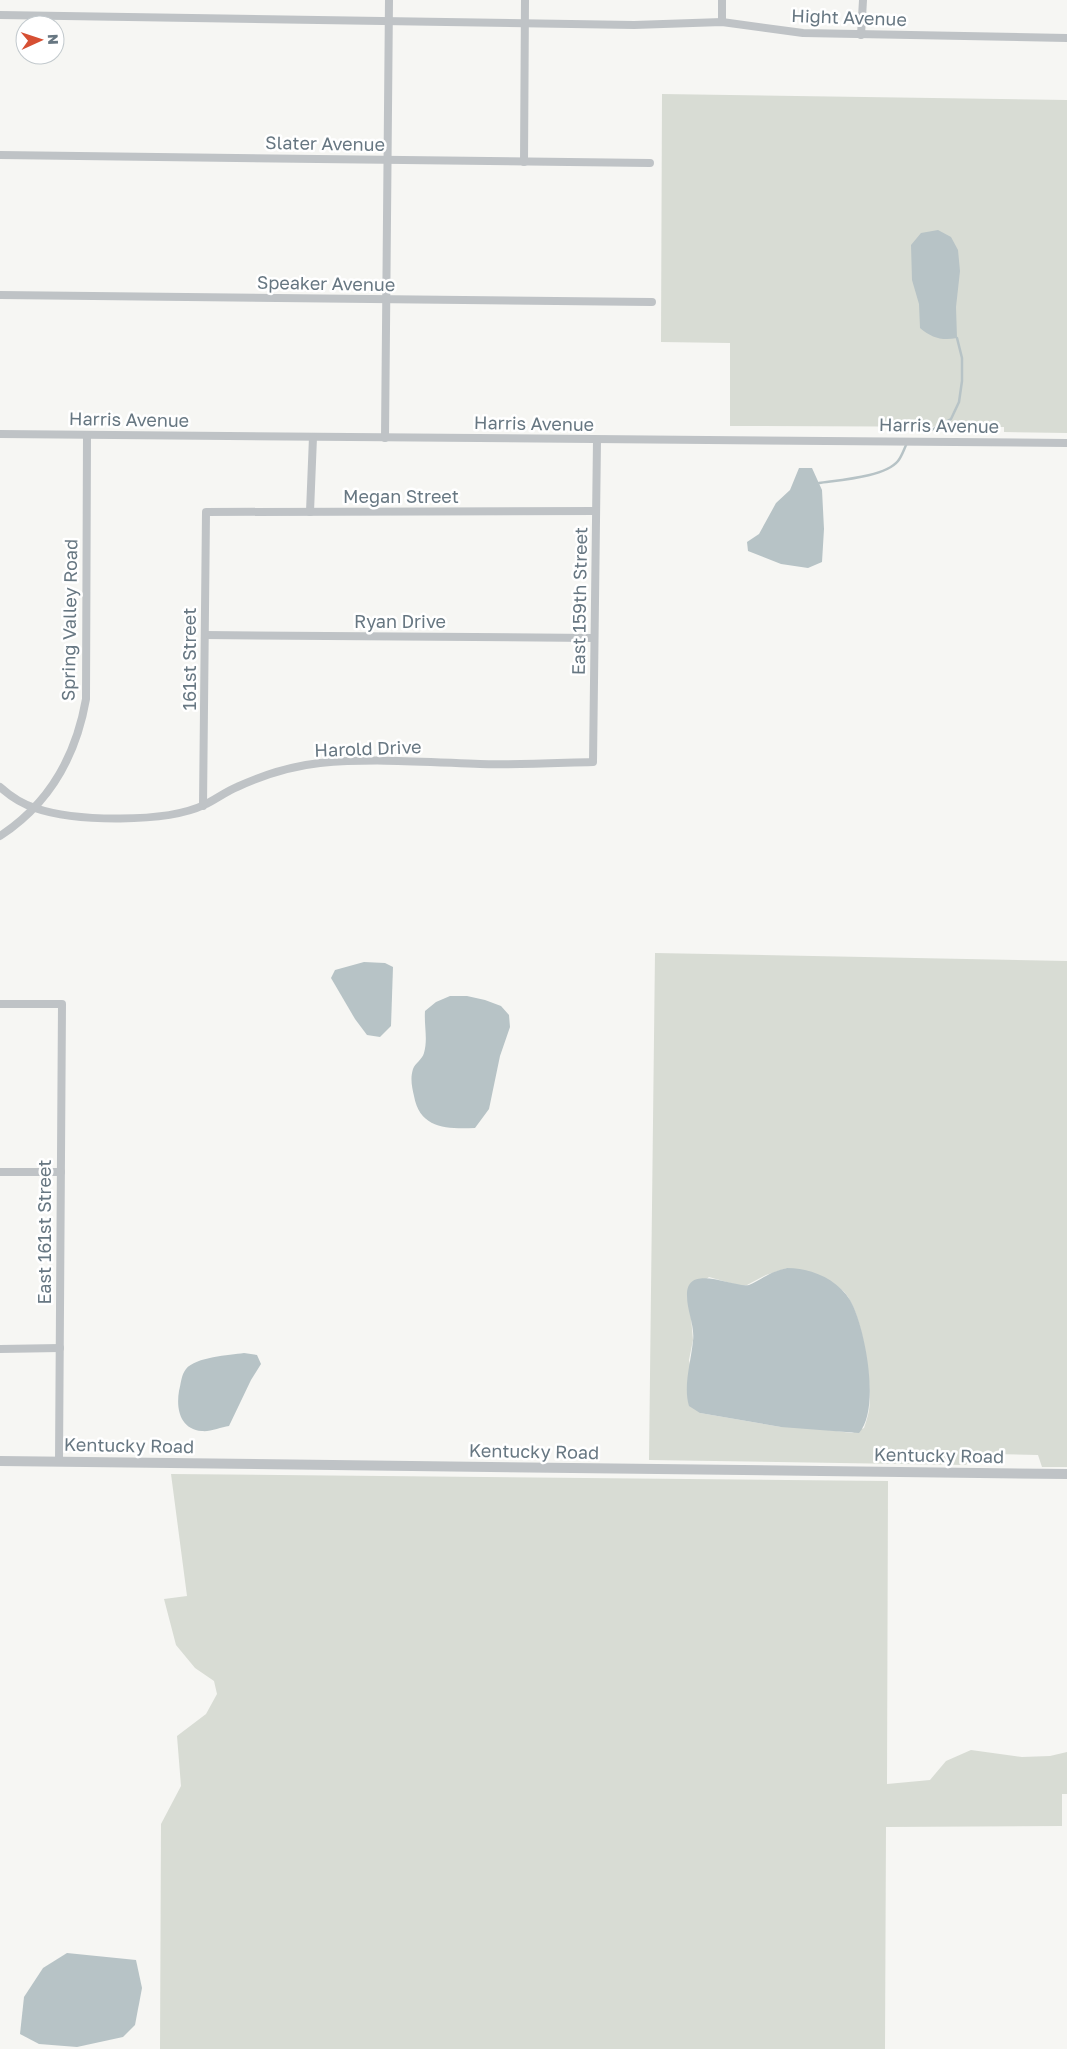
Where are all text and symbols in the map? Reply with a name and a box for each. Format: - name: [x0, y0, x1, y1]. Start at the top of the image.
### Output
- street label: Hight Avenue: [791, 4, 907, 30]
- north arrow: [15, 15, 65, 65]
- text: N: [45, 34, 62, 45]
- street label: Slater Avenue: [265, 131, 385, 155]
- street label: Speaker Avenue: [257, 271, 395, 295]
- street label: Harris Avenue: [69, 407, 189, 431]
- street label: Harris Avenue: [474, 411, 594, 435]
- street label: Harris Avenue: [879, 413, 999, 437]
- street label: Megan Street: [343, 485, 459, 507]
- street label: East 159th Street: [567, 527, 591, 675]
- street label: Spring Valley Road: [57, 539, 81, 701]
- street label: 161st Street: [178, 608, 200, 710]
- street label: Ryan Drive: [354, 610, 446, 632]
- street label: Harold Drive: [314, 735, 422, 761]
- street label: East 161st Street: [33, 1159, 55, 1305]
- street label: Kentucky Road: [64, 1433, 194, 1457]
- street label: Kentucky Road: [469, 1439, 599, 1463]
- street label: Kentucky Road: [874, 1443, 1004, 1467]

